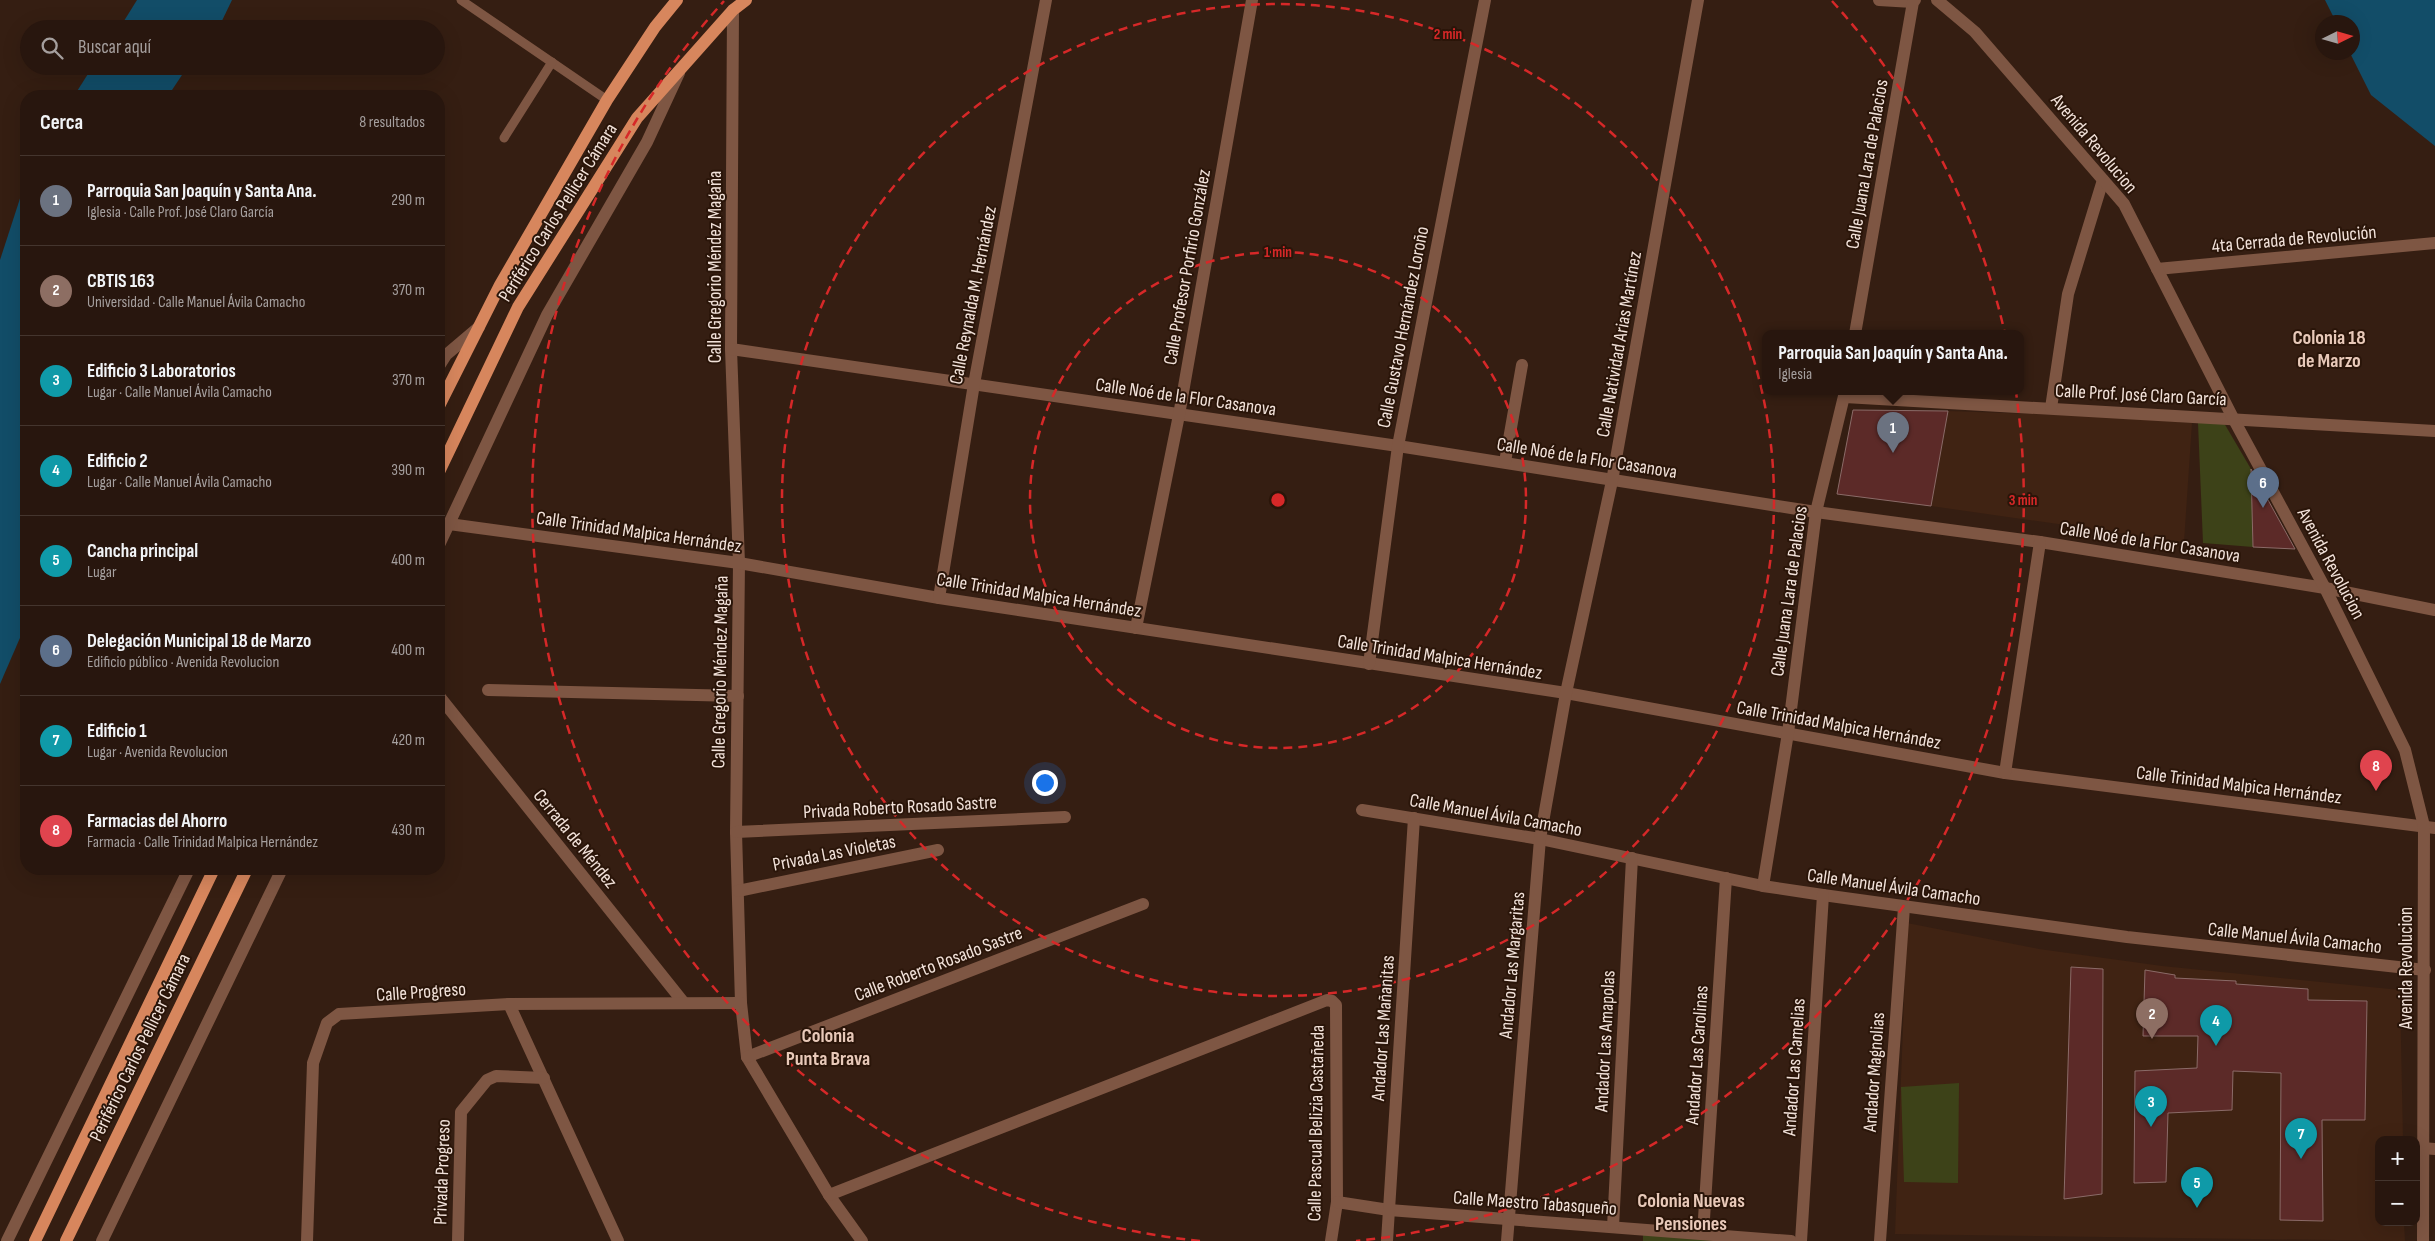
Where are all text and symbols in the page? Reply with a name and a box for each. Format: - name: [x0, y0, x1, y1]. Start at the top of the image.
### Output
- north arrow: [2315, 15, 2360, 60]
- search box: [20, 20, 445, 75]
- text: 2 min: [1434, 25, 1462, 44]
- icon: search: [38, 34, 66, 62]
- text: Buscar aquí: [78, 36, 151, 59]
- street label: Calle Juana Lara de Palacios: [1841, 78, 1894, 251]
- street label: Avenida Revolucion: [2045, 89, 2142, 198]
- text: Cerca: [40, 110, 83, 135]
- text: 8 resultados: [359, 113, 425, 132]
- street label: Periférico Carlos Pellicer Cámara: [494, 119, 623, 306]
- street label: Calle Profesor Porfirio González: [1159, 167, 1216, 367]
- street label: Calle Gregorio Méndez Magaña: [704, 171, 727, 363]
- text: Parroquia San Joaquín y Santa Ana.: [87, 180, 317, 203]
- text: 1: [53, 191, 59, 210]
- text: 290 m: [391, 191, 425, 210]
- text: Iglesia · Calle Prof. José Claro García: [87, 203, 274, 222]
- street label: Calle Reynalda M. Hernández: [945, 204, 1002, 386]
- street label: 4ta Cerrada de Revolución: [2211, 221, 2377, 258]
- street label: Calle Gustavo Hernández Loroño: [1373, 225, 1434, 430]
- text: 1 min: [1264, 243, 1292, 262]
- street label: Calle Natividad Arias Martínez: [1592, 249, 1647, 439]
- text: CBTIS 163: [87, 270, 155, 293]
- text: 2: [52, 281, 60, 300]
- text: 370 m: [392, 281, 425, 300]
- text: Universidad · Calle Manuel Ávila Camacho: [87, 293, 305, 312]
- district label: Colonia 18 de Marzo: [2292, 326, 2366, 373]
- popup: [1762, 330, 2024, 395]
- text: Parroquia San Joaquín y Santa Ana.: [1778, 342, 2008, 365]
- text: Edificio 3 Laboratorios: [87, 360, 236, 383]
- text: Iglesia: [1778, 365, 1812, 384]
- text: 3: [52, 371, 60, 390]
- text: 370 m: [392, 371, 425, 390]
- street label: Calle Noé de la Flor Casanova: [1094, 373, 1278, 422]
- street label: Calle Prof. José Claro García: [2055, 380, 2227, 411]
- text: Lugar · Calle Manuel Ávila Camacho: [87, 383, 272, 402]
- pin: 1: [1877, 412, 1909, 453]
- street label: Calle Noé de la Flor Casanova: [1495, 433, 1679, 484]
- text: Edificio 2: [87, 450, 148, 473]
- text: 4: [52, 461, 60, 480]
- text: 390 m: [391, 461, 425, 480]
- pin: 6: [2247, 467, 2279, 508]
- text: Lugar · Calle Manuel Ávila Camacho: [87, 473, 272, 492]
- centre of rings: [1269, 491, 1287, 509]
- text: 3 min: [2009, 491, 2037, 510]
- street label: Avenida Revolucion: [2291, 503, 2370, 623]
- street label: Calle Juana Lara de Palacios: [1766, 504, 1813, 678]
- street label: Calle Trinidad Malpica Hernández: [535, 507, 743, 558]
- street label: Calle Noé de la Flor Casanova: [2058, 517, 2242, 568]
- text: Cancha principal: [87, 540, 198, 563]
- text: 5: [52, 551, 60, 570]
- text: 400 m: [391, 551, 425, 570]
- text: Lugar: [87, 563, 117, 582]
- street label: Calle Trinidad Malpica Hernández: [935, 568, 1143, 623]
- street label: Calle Gregorio Méndez Magaña: [707, 575, 734, 769]
- text: Delegación Municipal 18 de Marzo: [87, 630, 311, 653]
- street label: Calle Trinidad Malpica Hernández: [1336, 630, 1544, 685]
- text: 6: [52, 641, 60, 660]
- text: 400 m: [391, 641, 425, 660]
- text: Edificio público · Avenida Revolucion: [87, 653, 279, 672]
- street label: Calle Trinidad Malpica Hernández: [1735, 696, 1943, 755]
- text: Edificio 1: [87, 720, 147, 743]
- text: 7: [53, 731, 59, 750]
- text: 420 m: [392, 731, 425, 750]
- text: Lugar · Avenida Revolucion: [87, 743, 228, 762]
- pin: 8: [2360, 750, 2392, 791]
- street label: Calle Trinidad Malpica Hernández: [2135, 761, 2343, 810]
- your location: [1032, 770, 1058, 796]
- street label: Cerrada de Méndez: [528, 785, 622, 893]
- street label: Calle Manuel Ávila Camacho: [1408, 789, 1584, 842]
- street label: Privada Roberto Rosado Sastre: [803, 791, 998, 824]
- text: Farmacias del Ahorro: [87, 810, 227, 833]
- text: 8: [52, 821, 60, 840]
- text: 430 m: [392, 821, 425, 840]
- street label: Privada Las Violetas: [771, 830, 898, 877]
- text: Farmacia · Calle Trinidad Malpica Hernández: [87, 833, 318, 852]
- street label: Calle Manuel Ávila Camacho: [1806, 864, 1982, 911]
- street label: Andador Las Margaritas: [1495, 891, 1530, 1041]
- street label: Avenida Revolucion: [2395, 907, 2418, 1030]
- street label: Calle Manuel Ávila Camacho: [2207, 918, 2383, 959]
- street label: Calle Roberto Rosado Sastre: [851, 922, 1026, 1007]
- street label: Periférico Carlos Pellicer Cámara: [85, 950, 196, 1145]
- street label: Andador Las Mañanitas: [1367, 954, 1400, 1103]
- street label: Andador Las Amapolas: [1590, 970, 1621, 1113]
- street label: Calle Progreso: [375, 978, 467, 1007]
- street label: Andador Las Carolinas: [1681, 985, 1714, 1126]
- street label: Andador Las Camelias: [1778, 997, 1811, 1138]
- pin: 2: [2136, 998, 2168, 1039]
- pin: 4: [2200, 1005, 2232, 1046]
- street label: Andador Magnolias: [1859, 1011, 1890, 1134]
- district label: Colonia Punta Brava: [786, 1024, 870, 1071]
- street label: Calle Pascual Belizia Castañeda: [1303, 1025, 1330, 1221]
- pin: 3: [2135, 1086, 2167, 1127]
- pin: 7: [2285, 1118, 2317, 1159]
- street label: Privada Progreso: [429, 1119, 456, 1225]
- map controls: [2375, 1136, 2420, 1226]
- button: +: [2375, 1136, 2420, 1181]
- pin: 5: [2181, 1167, 2213, 1208]
- button: −: [2375, 1181, 2420, 1226]
- street label: Calle Maestro Tabasqueño: [1452, 1186, 1618, 1221]
- district label: Colonia Nuevas Pensiones: [1637, 1189, 1745, 1236]

